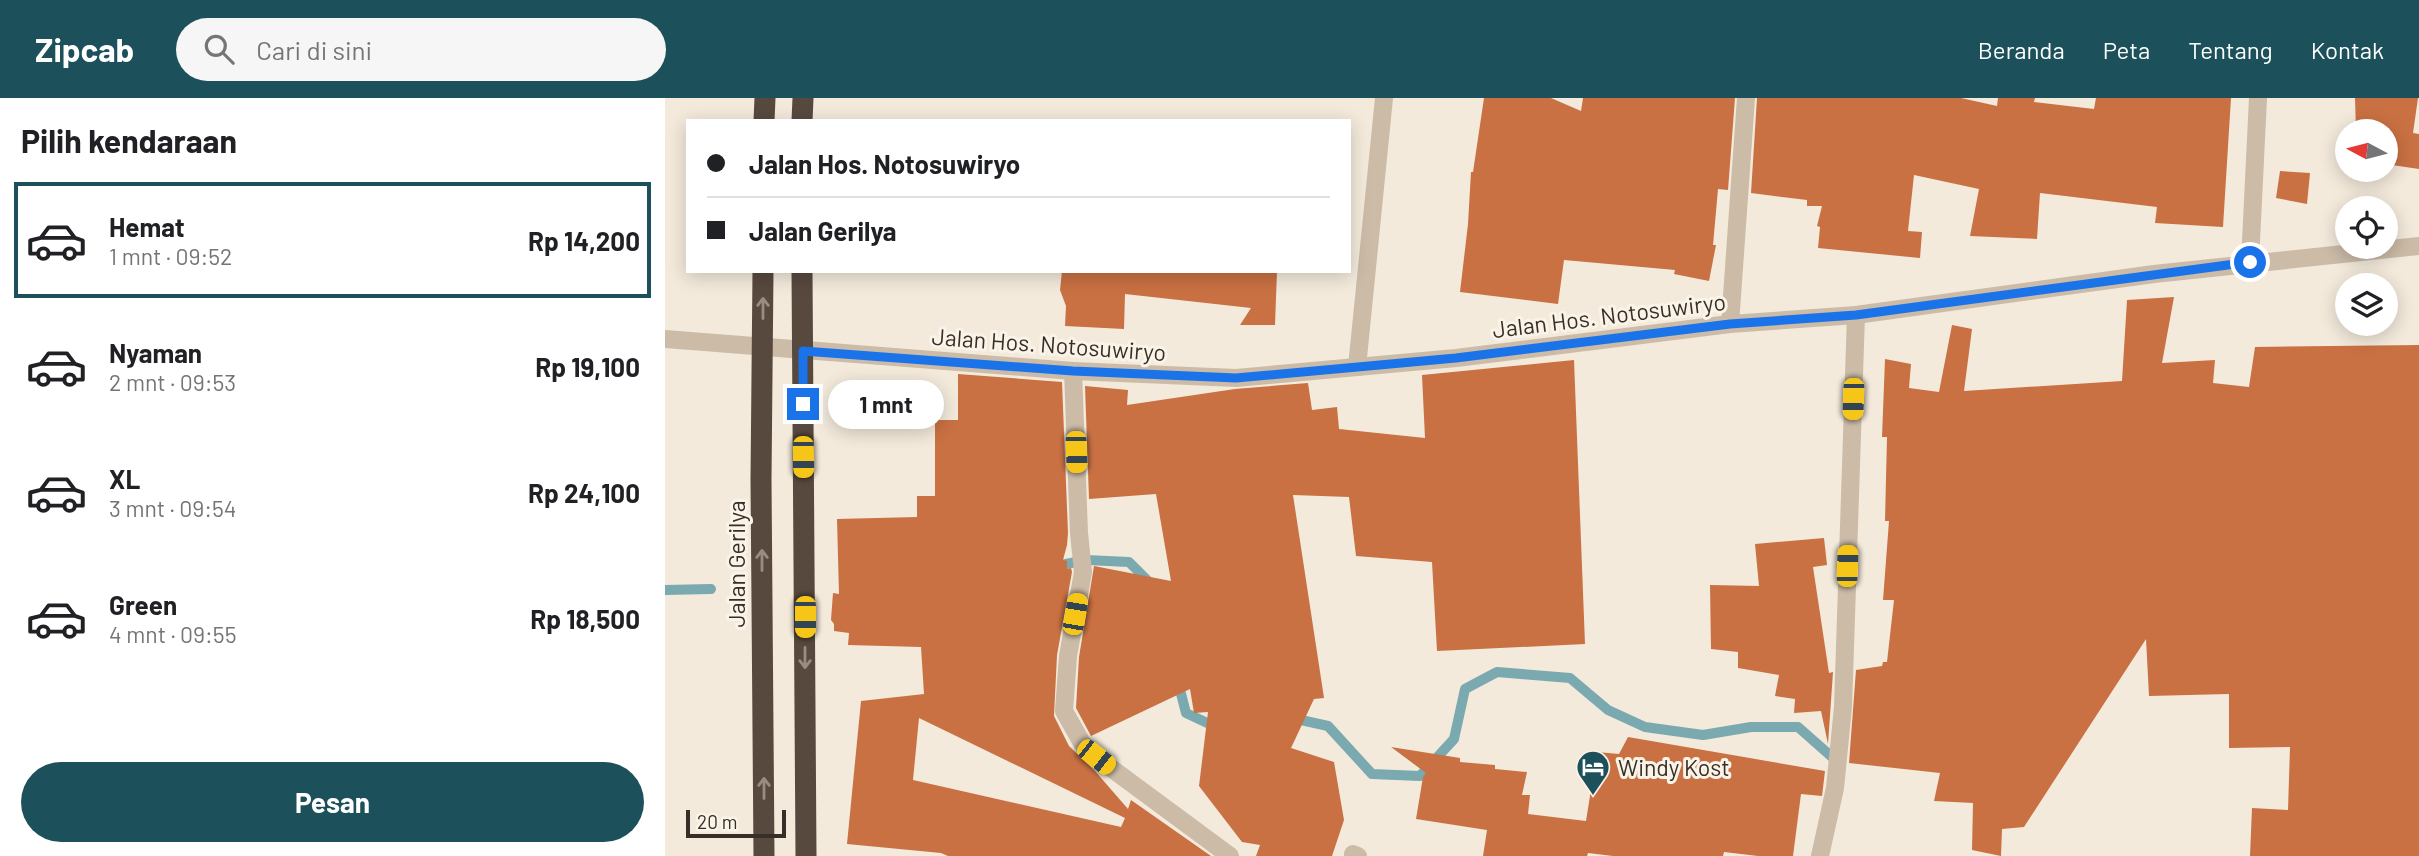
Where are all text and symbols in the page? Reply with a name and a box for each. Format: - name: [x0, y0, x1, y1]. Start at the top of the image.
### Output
- search box: [176, 18, 666, 81]
- text: Zipcab: [35, 29, 134, 69]
- icon: search: [200, 30, 238, 68]
- text: Cari di sini: [256, 34, 372, 65]
- text: Beranda: [1978, 35, 2065, 64]
- text: Peta: [2103, 35, 2150, 64]
- text: Tentang: [2188, 35, 2273, 64]
- text: Kontak: [2311, 35, 2384, 64]
- north arrow: [2335, 119, 2397, 182]
- map controls: [2335, 119, 2398, 336]
- text: Pilih kendaraan: [21, 121, 237, 159]
- text: Jalan Hos. Notosuwiryo: [749, 148, 1020, 179]
- button: locate: [2335, 196, 2398, 259]
- icon: car: [25, 209, 88, 272]
- text: Hemat: [109, 211, 185, 242]
- text: Jalan Gerilya: [749, 215, 897, 246]
- text: Rp 14,200: [528, 225, 640, 256]
- text: 1 mnt · 09:52: [109, 242, 232, 270]
- route start: [2234, 246, 2266, 278]
- button: layers: [2335, 273, 2398, 336]
- street label: Jalan Hos. Notosuwiryo: [1491, 287, 1727, 343]
- one-way arrow: [756, 297, 770, 320]
- street label: Jalan Hos. Notosuwiryo: [931, 322, 1167, 366]
- icon: car: [25, 335, 88, 398]
- text: Nyaman: [109, 337, 202, 368]
- text: Rp 19,100: [535, 351, 640, 382]
- text: 2 mnt · 09:53: [109, 368, 236, 396]
- car: [1842, 378, 1865, 420]
- callout: 1 mnt: [827, 380, 943, 428]
- route end: [787, 388, 819, 420]
- text: 1 mnt: [859, 390, 913, 418]
- car: [1065, 431, 1088, 473]
- car: [793, 436, 814, 478]
- icon: car: [25, 461, 88, 524]
- text: XL: [109, 463, 140, 494]
- text: Rp 24,100: [528, 477, 640, 508]
- text: 3 mnt · 09:54: [109, 494, 237, 522]
- street label: Jalan Gerilya: [722, 500, 750, 628]
- car: [1836, 545, 1859, 587]
- one-way arrow: [755, 549, 769, 572]
- icon: car: [25, 587, 88, 650]
- text: Green: [109, 589, 177, 620]
- car: [1062, 591, 1089, 637]
- car: [795, 596, 816, 638]
- text: Rp 18,500: [530, 603, 640, 634]
- text: 4 mnt · 09:55: [109, 620, 237, 648]
- one-way arrow: [798, 646, 812, 669]
- car: [1073, 736, 1120, 778]
- hotel icon: Windy Kost: [1574, 748, 1612, 797]
- place label: Windy Kost: [1618, 753, 1730, 781]
- button: Pesan: [21, 762, 644, 842]
- one-way arrow: [757, 777, 771, 800]
- scale bar: [686, 807, 786, 839]
- text: 20 m: [697, 810, 737, 833]

